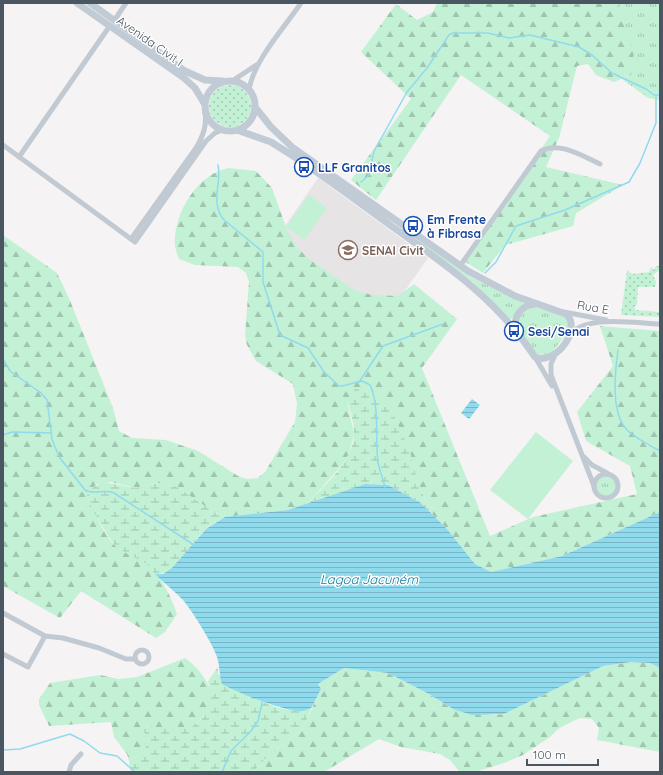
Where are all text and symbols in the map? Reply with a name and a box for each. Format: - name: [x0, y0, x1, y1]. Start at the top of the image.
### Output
- street label: Avenida Civit I: [114, 13, 186, 69]
- bus stop icon: LLF Granitos: [293, 156, 315, 178]
- place label: LLF Granitos: [318, 160, 391, 175]
- place label: Em Frente à Fibrasa: [427, 212, 486, 241]
- bus stop icon: Em Frente à Fibrasa: [402, 215, 424, 237]
- school or university icon: SENAI Civit: [337, 239, 359, 261]
- place label: SENAI Civit: [362, 243, 424, 258]
- street label: Rua E: [576, 297, 610, 317]
- bus stop icon: Sesi/Senai: [503, 320, 525, 342]
- place label: Sesi/Senai: [528, 324, 590, 339]
- water label: Lagoa Jacuném: [320, 571, 419, 587]
- scale bar: [527, 741, 598, 767]
- text: 100 m: [533, 747, 566, 762]

